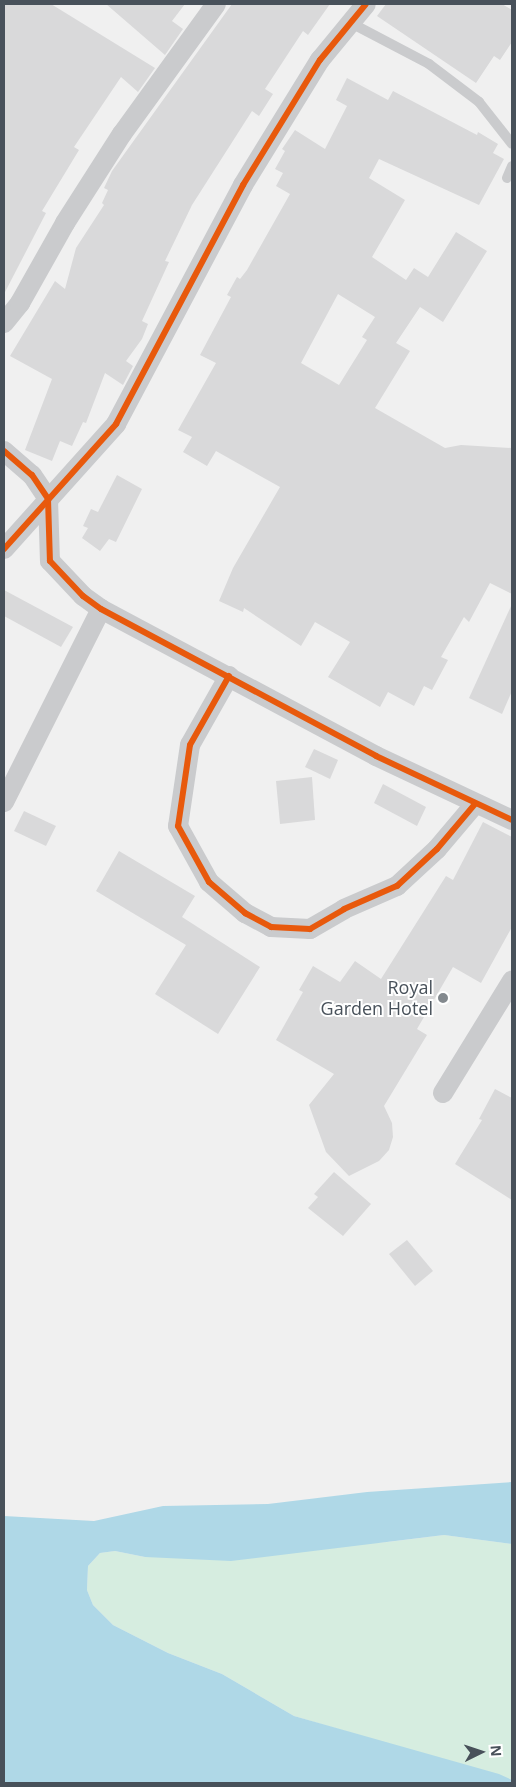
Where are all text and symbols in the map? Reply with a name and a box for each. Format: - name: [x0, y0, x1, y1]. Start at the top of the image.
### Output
- place label: Royal Garden Hotel: [321, 977, 433, 1020]
- marker: Royal Garden Hotel: [437, 992, 449, 1004]
- north arrow: [456, 1727, 506, 1777]
- text: N: [487, 1745, 506, 1757]

